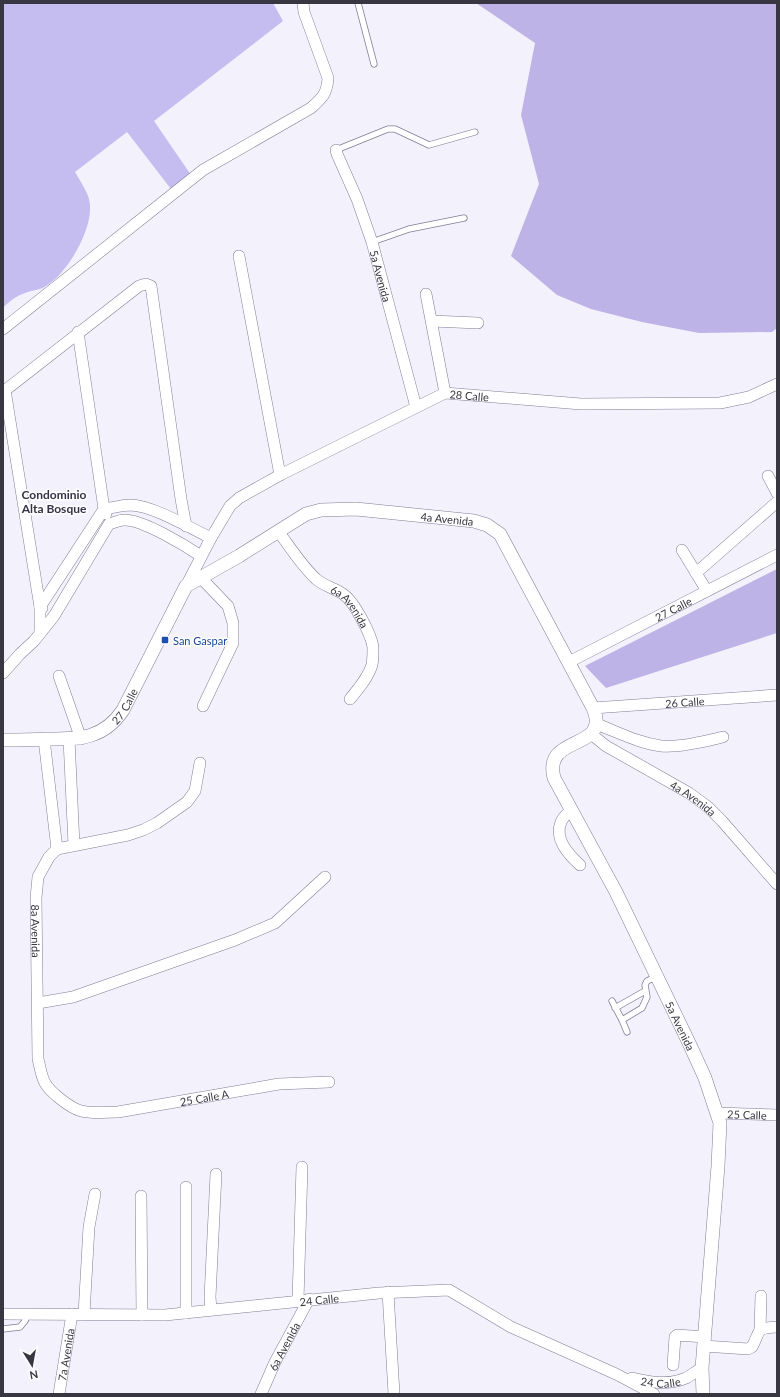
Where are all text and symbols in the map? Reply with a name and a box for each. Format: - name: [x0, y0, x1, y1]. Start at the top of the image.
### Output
- street label: 5a Avenida: [368, 249, 394, 303]
- street label: 28 Calle: [449, 387, 490, 403]
- district label: Condominio Alta Bosque: [21, 487, 87, 516]
- street label: 4a Avenida: [420, 509, 474, 527]
- street label: 6a Avenida: [329, 582, 372, 630]
- street label: 27 Calle: [653, 594, 694, 623]
- place label: San Gaspar: [173, 634, 227, 647]
- marker: San Gaspar: [160, 635, 170, 645]
- street label: 27 Calle: [108, 686, 140, 727]
- street label: 26 Calle: [665, 694, 705, 709]
- street label: 4a Avenida: [668, 777, 719, 818]
- street label: 8a Avenida: [30, 904, 43, 958]
- street label: 5a Avenida: [663, 999, 698, 1052]
- street label: 25 Calle A: [179, 1086, 230, 1108]
- street label: 25 Calle: [727, 1107, 767, 1121]
- street label: 24 Calle: [299, 1291, 340, 1308]
- street label: 6a Avenida: [266, 1320, 302, 1372]
- street label: 7a Avenida: [55, 1327, 76, 1382]
- north arrow: [12, 1345, 52, 1385]
- text: N: [29, 1368, 39, 1382]
- street label: 24 Calle: [640, 1374, 682, 1389]

